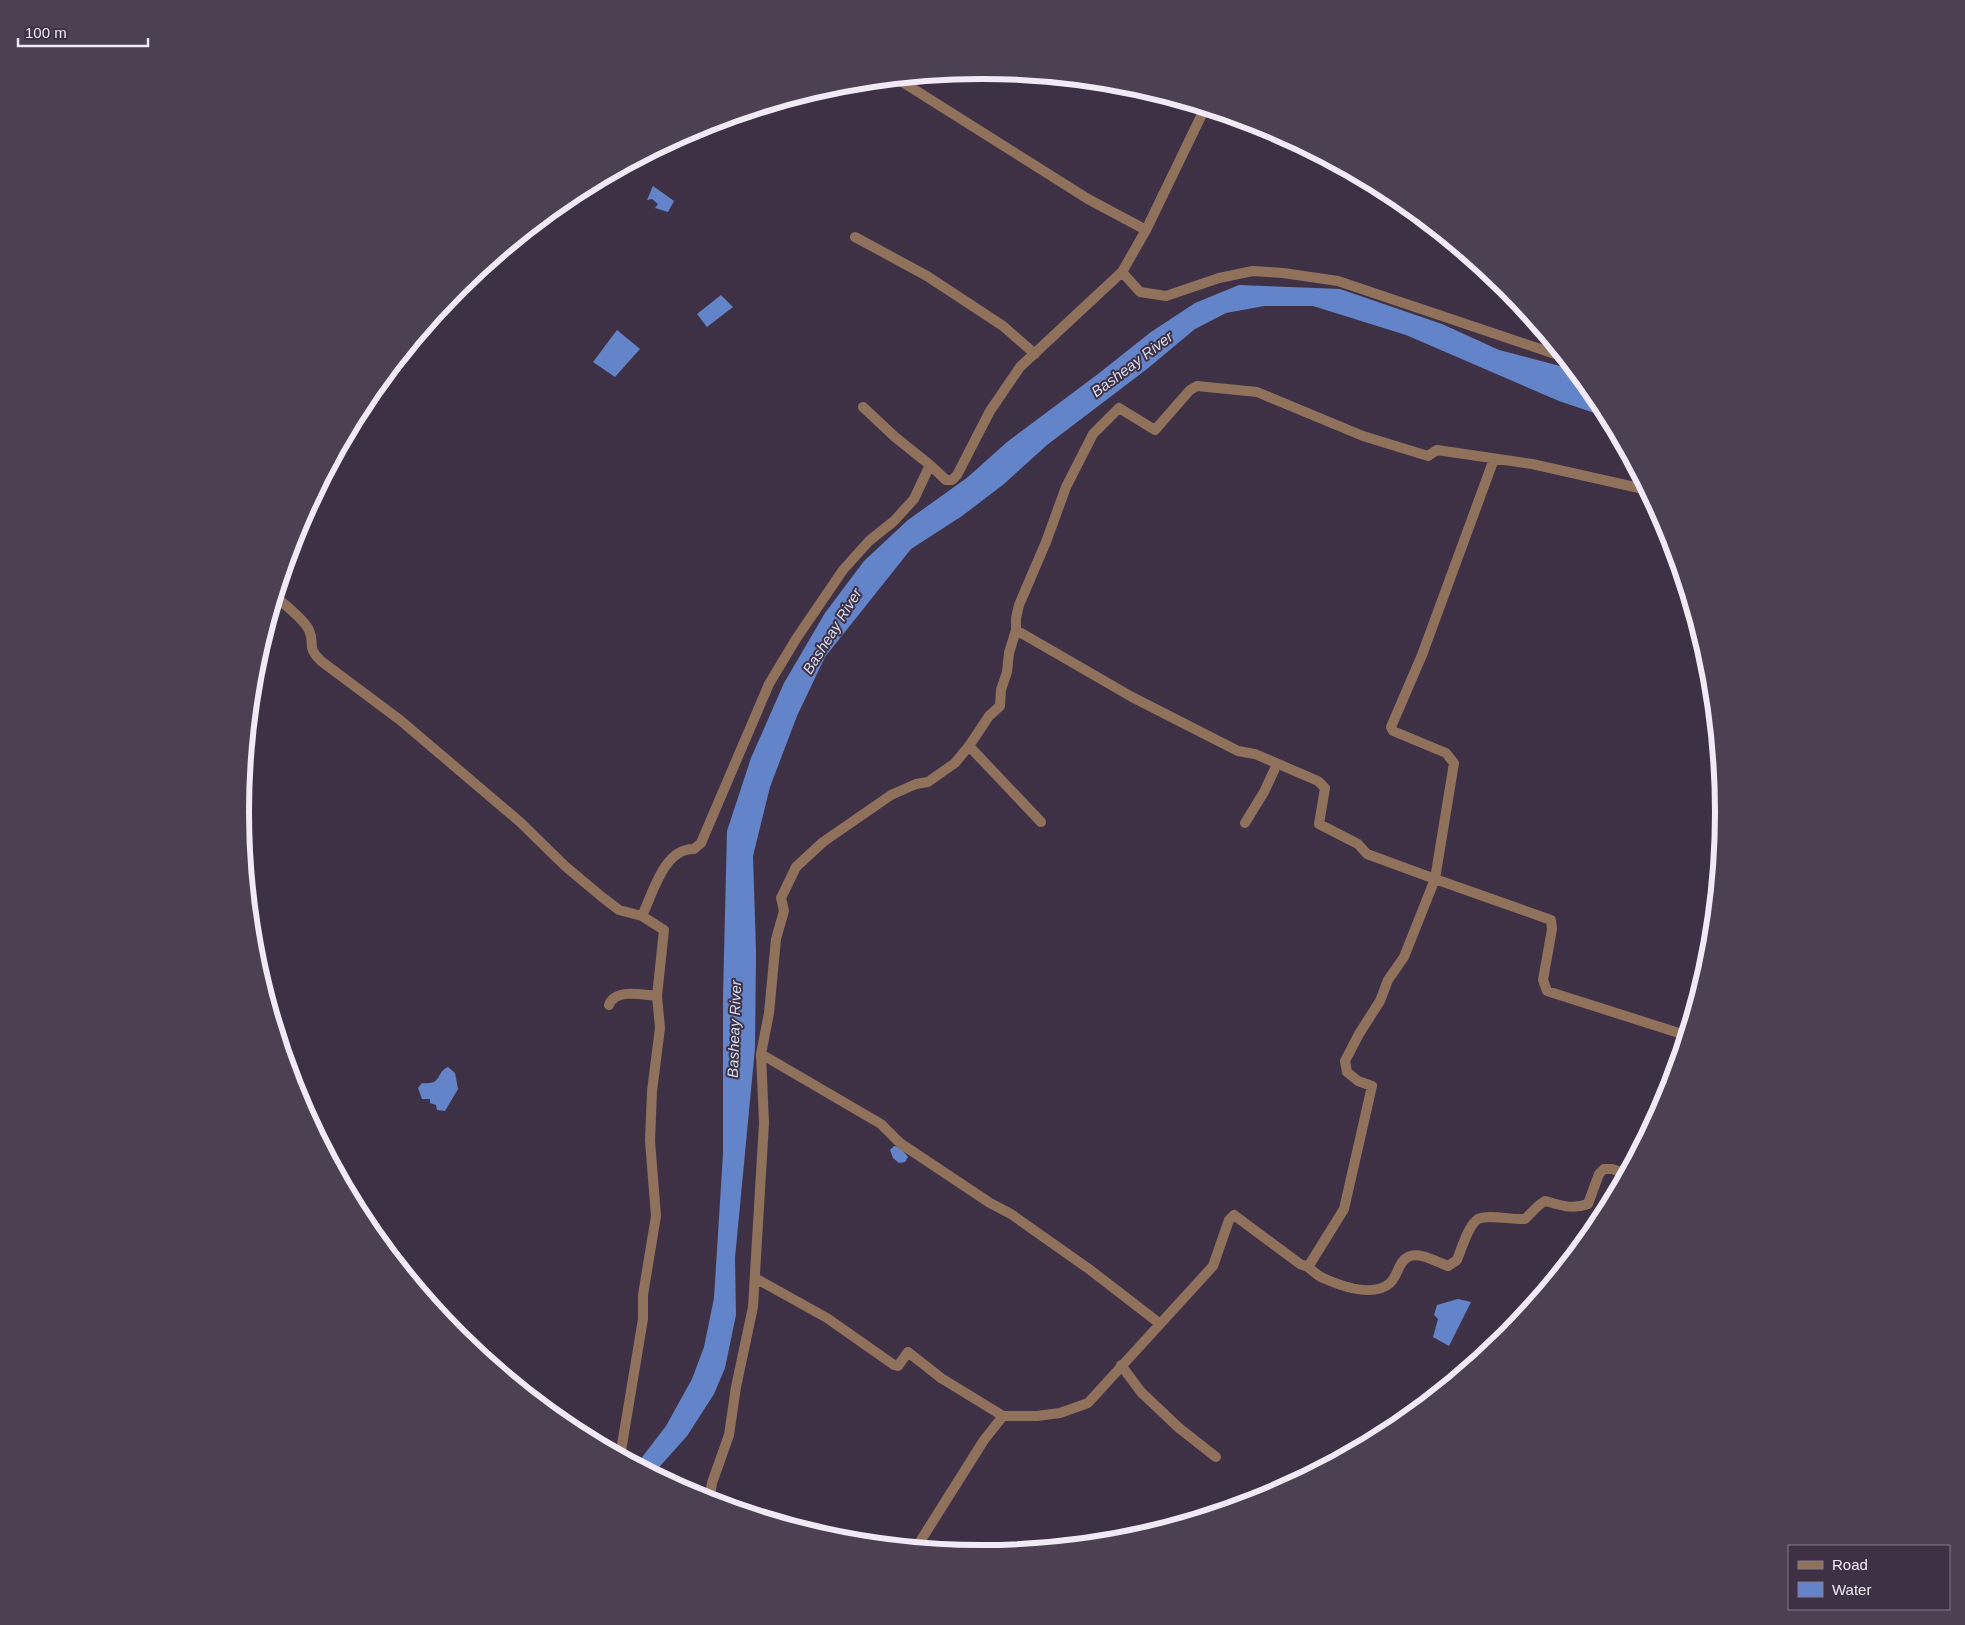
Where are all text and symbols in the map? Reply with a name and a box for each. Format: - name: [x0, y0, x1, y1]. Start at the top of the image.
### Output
- scale bar: [18, 15, 148, 47]
- text: 100 m: [25, 24, 67, 41]
- water label: Basheay River: [1088, 327, 1177, 400]
- water label: Basheay River: [799, 584, 866, 677]
- water label: Basheay River: [724, 979, 744, 1078]
- legend: [1788, 1545, 1950, 1610]
- text: Road: [1832, 1556, 1868, 1573]
- text: Water: [1832, 1581, 1871, 1598]

